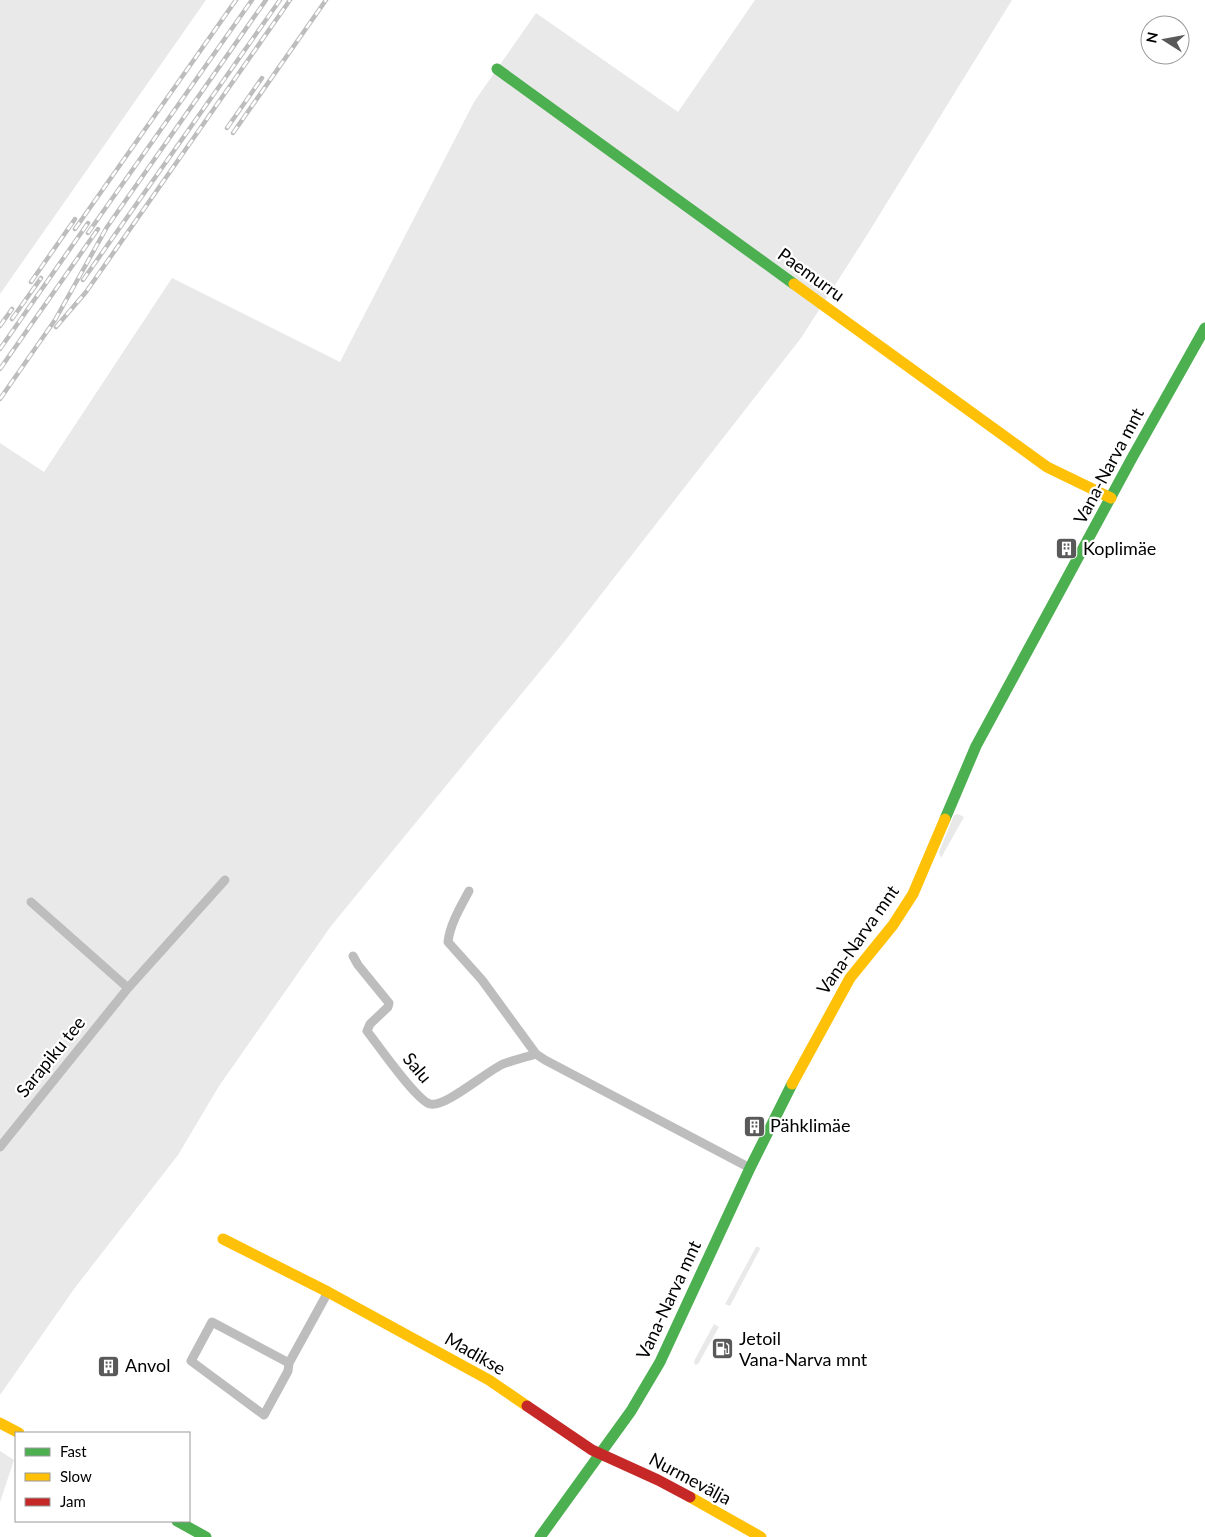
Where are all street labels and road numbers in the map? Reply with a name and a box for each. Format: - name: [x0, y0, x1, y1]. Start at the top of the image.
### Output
- street label: Paemurru: [774, 243, 849, 306]
- street label: Vana-Narva mnt: [1068, 403, 1148, 527]
- street label: Vana-Narva mnt: [811, 880, 903, 998]
- street label: Sarapiku tee: [11, 1012, 89, 1101]
- street label: Salu: [399, 1048, 437, 1087]
- street label: Vana-Narva mnt: [631, 1236, 705, 1362]
- street label: Madikse: [441, 1327, 510, 1379]
- street label: Nurmevälja: [646, 1447, 735, 1509]

